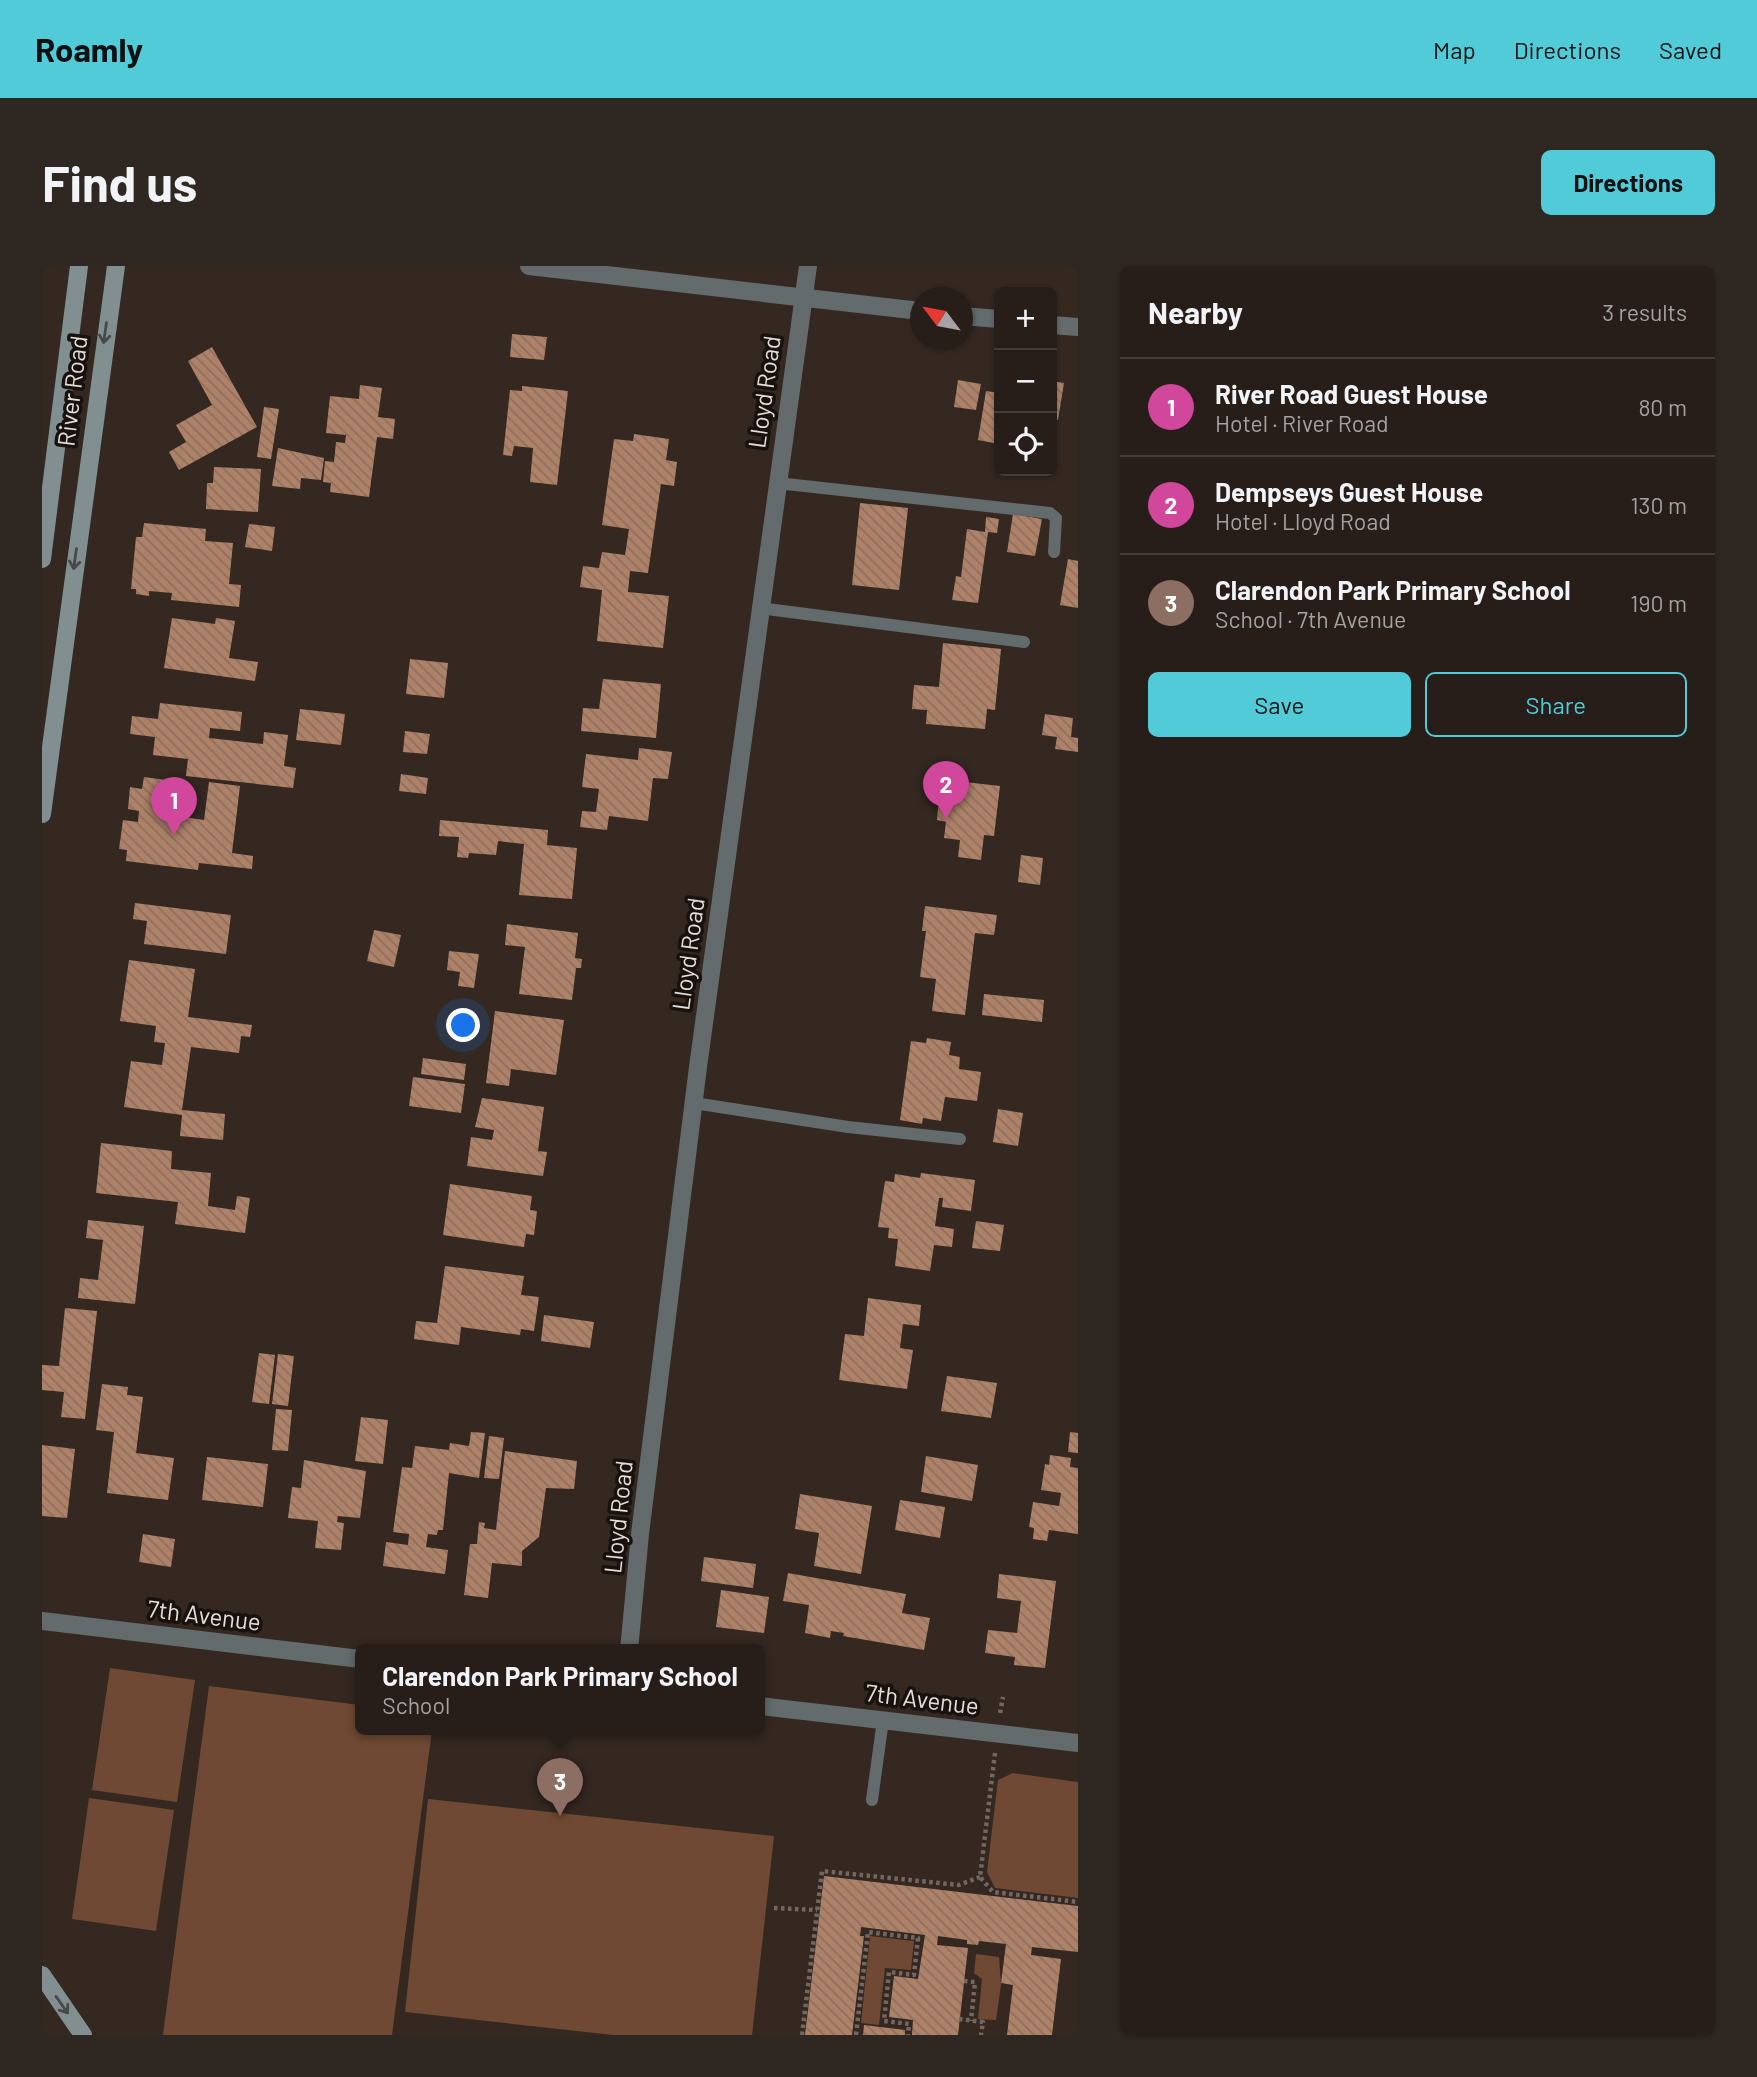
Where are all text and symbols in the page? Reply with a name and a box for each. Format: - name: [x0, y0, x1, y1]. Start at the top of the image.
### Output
- text: Roamly: [35, 29, 143, 69]
- text: Map: [1433, 35, 1476, 64]
- text: Directions: [1514, 35, 1621, 64]
- text: Saved: [1659, 35, 1722, 64]
- button: Directions: [1541, 150, 1715, 215]
- text: Find us: [42, 153, 197, 212]
- north arrow: [910, 287, 973, 350]
- map controls: [994, 287, 1057, 476]
- button: +: [994, 287, 1057, 350]
- text: Nearby: [1148, 294, 1243, 330]
- text: 3 results: [1602, 298, 1687, 326]
- one-way arrow: [98, 321, 111, 344]
- street label: River Road: [50, 334, 93, 448]
- street label: Lloyd Road: [741, 334, 786, 450]
- button: −: [994, 350, 1057, 413]
- text: River Road Guest House: [1215, 378, 1488, 409]
- text: 1: [1167, 393, 1175, 421]
- text: 80 m: [1638, 393, 1687, 421]
- text: Hotel · River Road: [1215, 409, 1389, 437]
- button: locate: [994, 413, 1057, 476]
- text: Dempseys Guest House: [1215, 476, 1483, 507]
- text: 2: [1165, 491, 1177, 519]
- text: 130 m: [1630, 491, 1687, 519]
- text: Hotel · Lloyd Road: [1215, 507, 1391, 535]
- one-way arrow: [69, 547, 82, 570]
- text: Clarendon Park Primary School: [1215, 574, 1571, 605]
- text: 3: [1165, 589, 1177, 617]
- text: 190 m: [1630, 589, 1687, 617]
- text: School · 7th Avenue: [1215, 605, 1406, 633]
- button: Save: [1148, 672, 1411, 737]
- button: Share: [1425, 672, 1687, 737]
- pin: 2: [923, 761, 969, 819]
- pin: 1: [151, 777, 197, 835]
- street label: Lloyd Road: [665, 896, 710, 1012]
- your location: [446, 1008, 480, 1042]
- street label: Lloyd Road: [597, 1459, 638, 1575]
- street label: 7th Avenue: [146, 1593, 263, 1636]
- popup: [355, 1644, 765, 1735]
- text: Clarendon Park Primary School: [382, 1660, 738, 1691]
- street label: 7th Avenue: [864, 1677, 981, 1720]
- text: School: [382, 1691, 450, 1719]
- pin: 3: [537, 1758, 583, 1816]
- one-way arrow: [55, 1995, 69, 2014]

